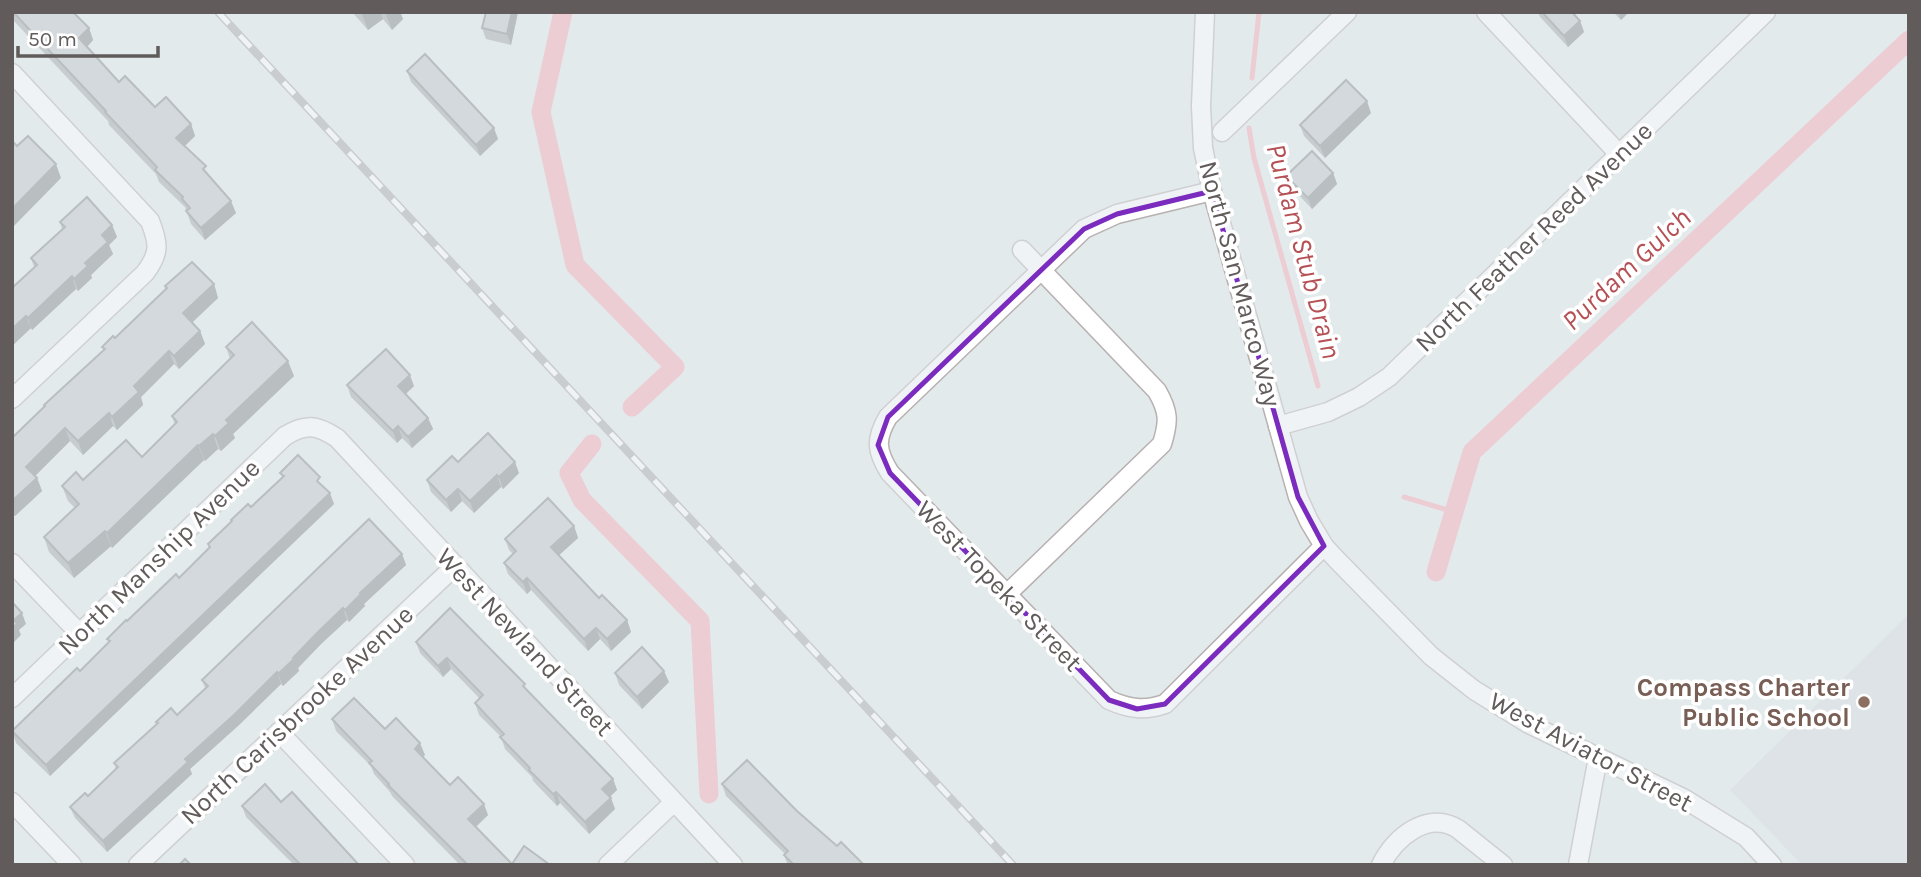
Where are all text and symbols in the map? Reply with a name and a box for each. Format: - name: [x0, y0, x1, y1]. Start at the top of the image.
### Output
- scale bar: [18, 14, 158, 58]
- text: 50 m: [28, 27, 77, 51]
- street label: North Feather Reed Avenue: [1409, 115, 1659, 359]
- water label: Purdam Stub Drain: [1259, 140, 1349, 362]
- street label: North San Marco Way: [1192, 158, 1288, 410]
- water label: Purdam Gulch: [1555, 201, 1697, 337]
- street label: North Manship Avenue: [51, 452, 267, 662]
- street label: West Topeka Street: [909, 494, 1089, 678]
- street label: West Newland Street: [430, 542, 620, 743]
- street label: North Carisbrooke Avenue: [174, 599, 420, 831]
- place label: Compass Charter Public School: [1637, 672, 1851, 733]
- street label: West Aviator Street: [1484, 685, 1698, 819]
- marker: Compass Charter Public School: [1856, 694, 1872, 710]

